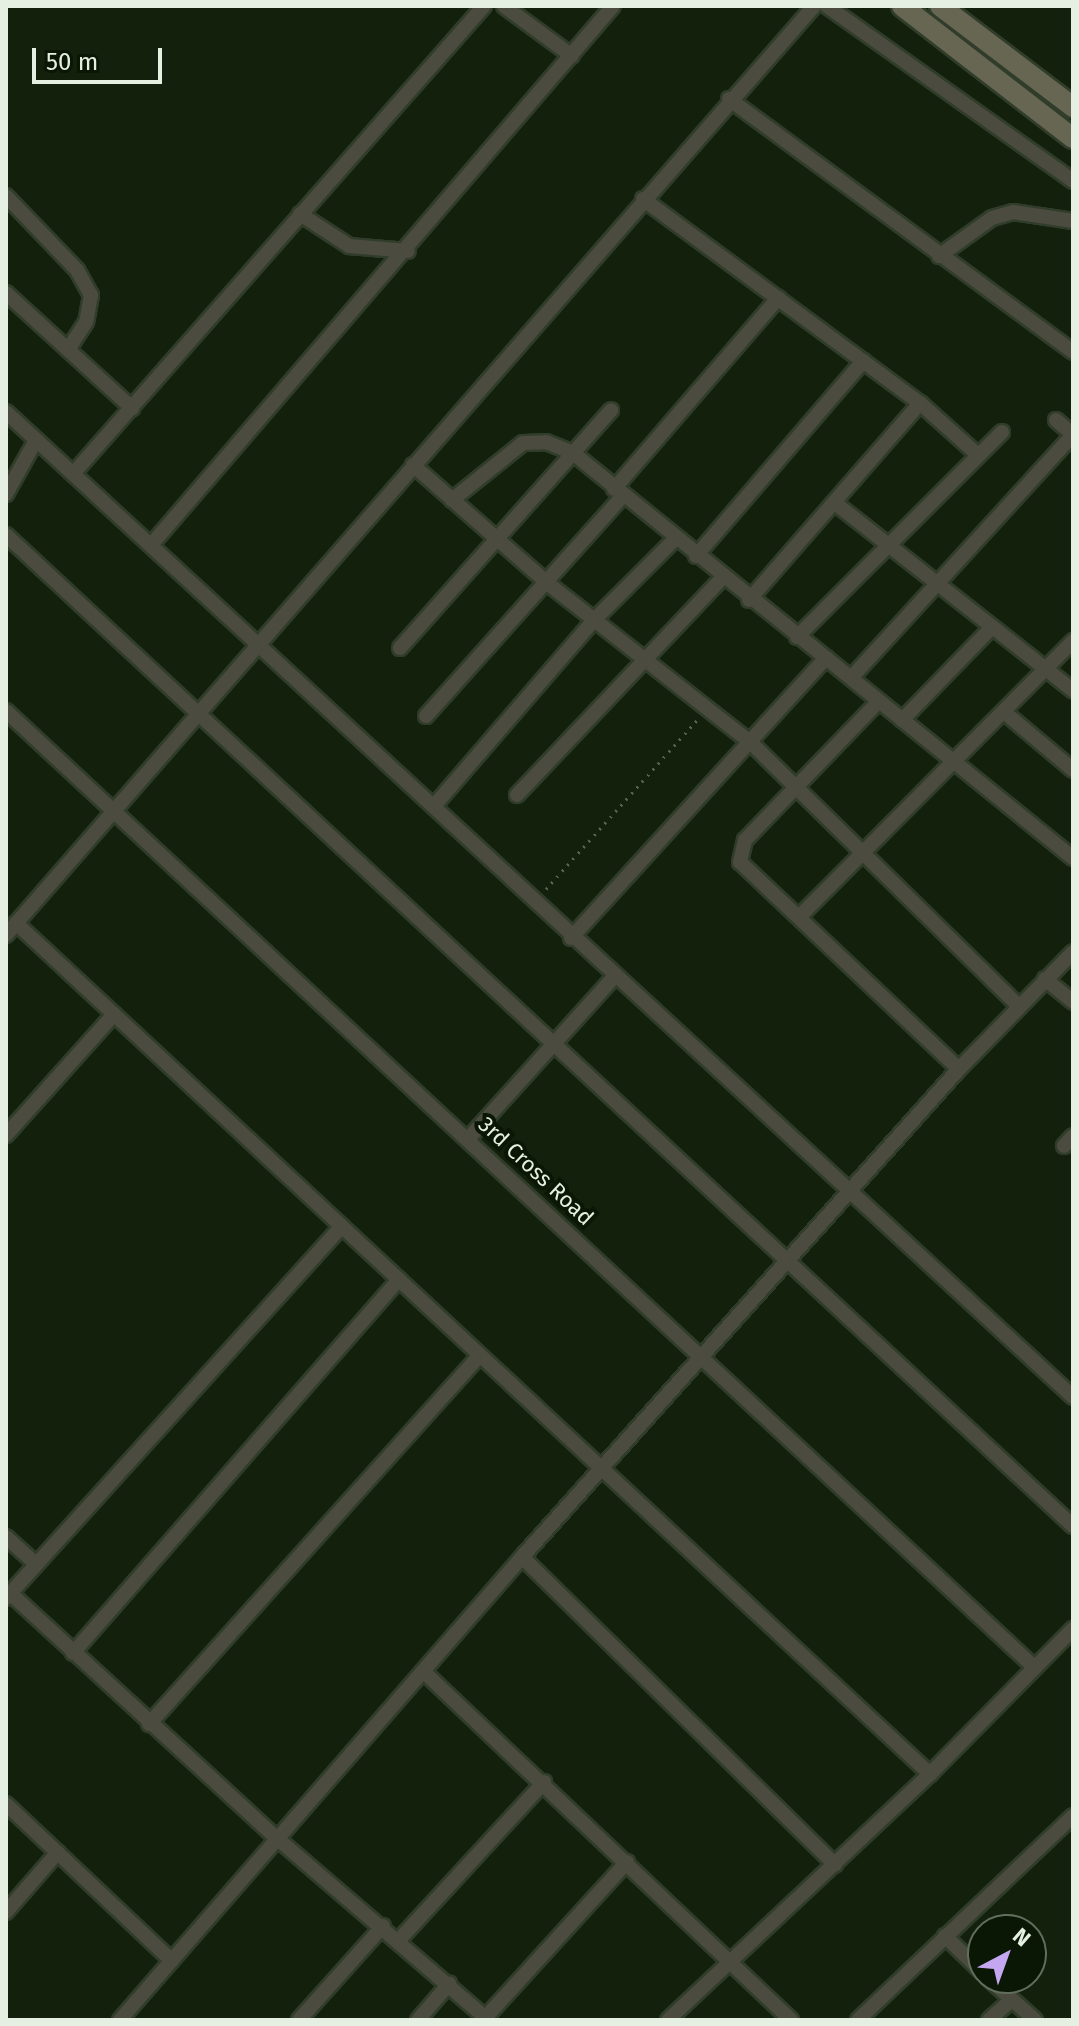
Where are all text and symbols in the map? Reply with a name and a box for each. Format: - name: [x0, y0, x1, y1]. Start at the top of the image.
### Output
- scale bar: [36, 32, 166, 82]
- text: 50 m: [46, 48, 98, 76]
- street label: 3rd Cross Road: [473, 1111, 599, 1231]
- north arrow: [967, 1914, 1047, 1994]
- text: N: [1007, 1922, 1036, 1952]

